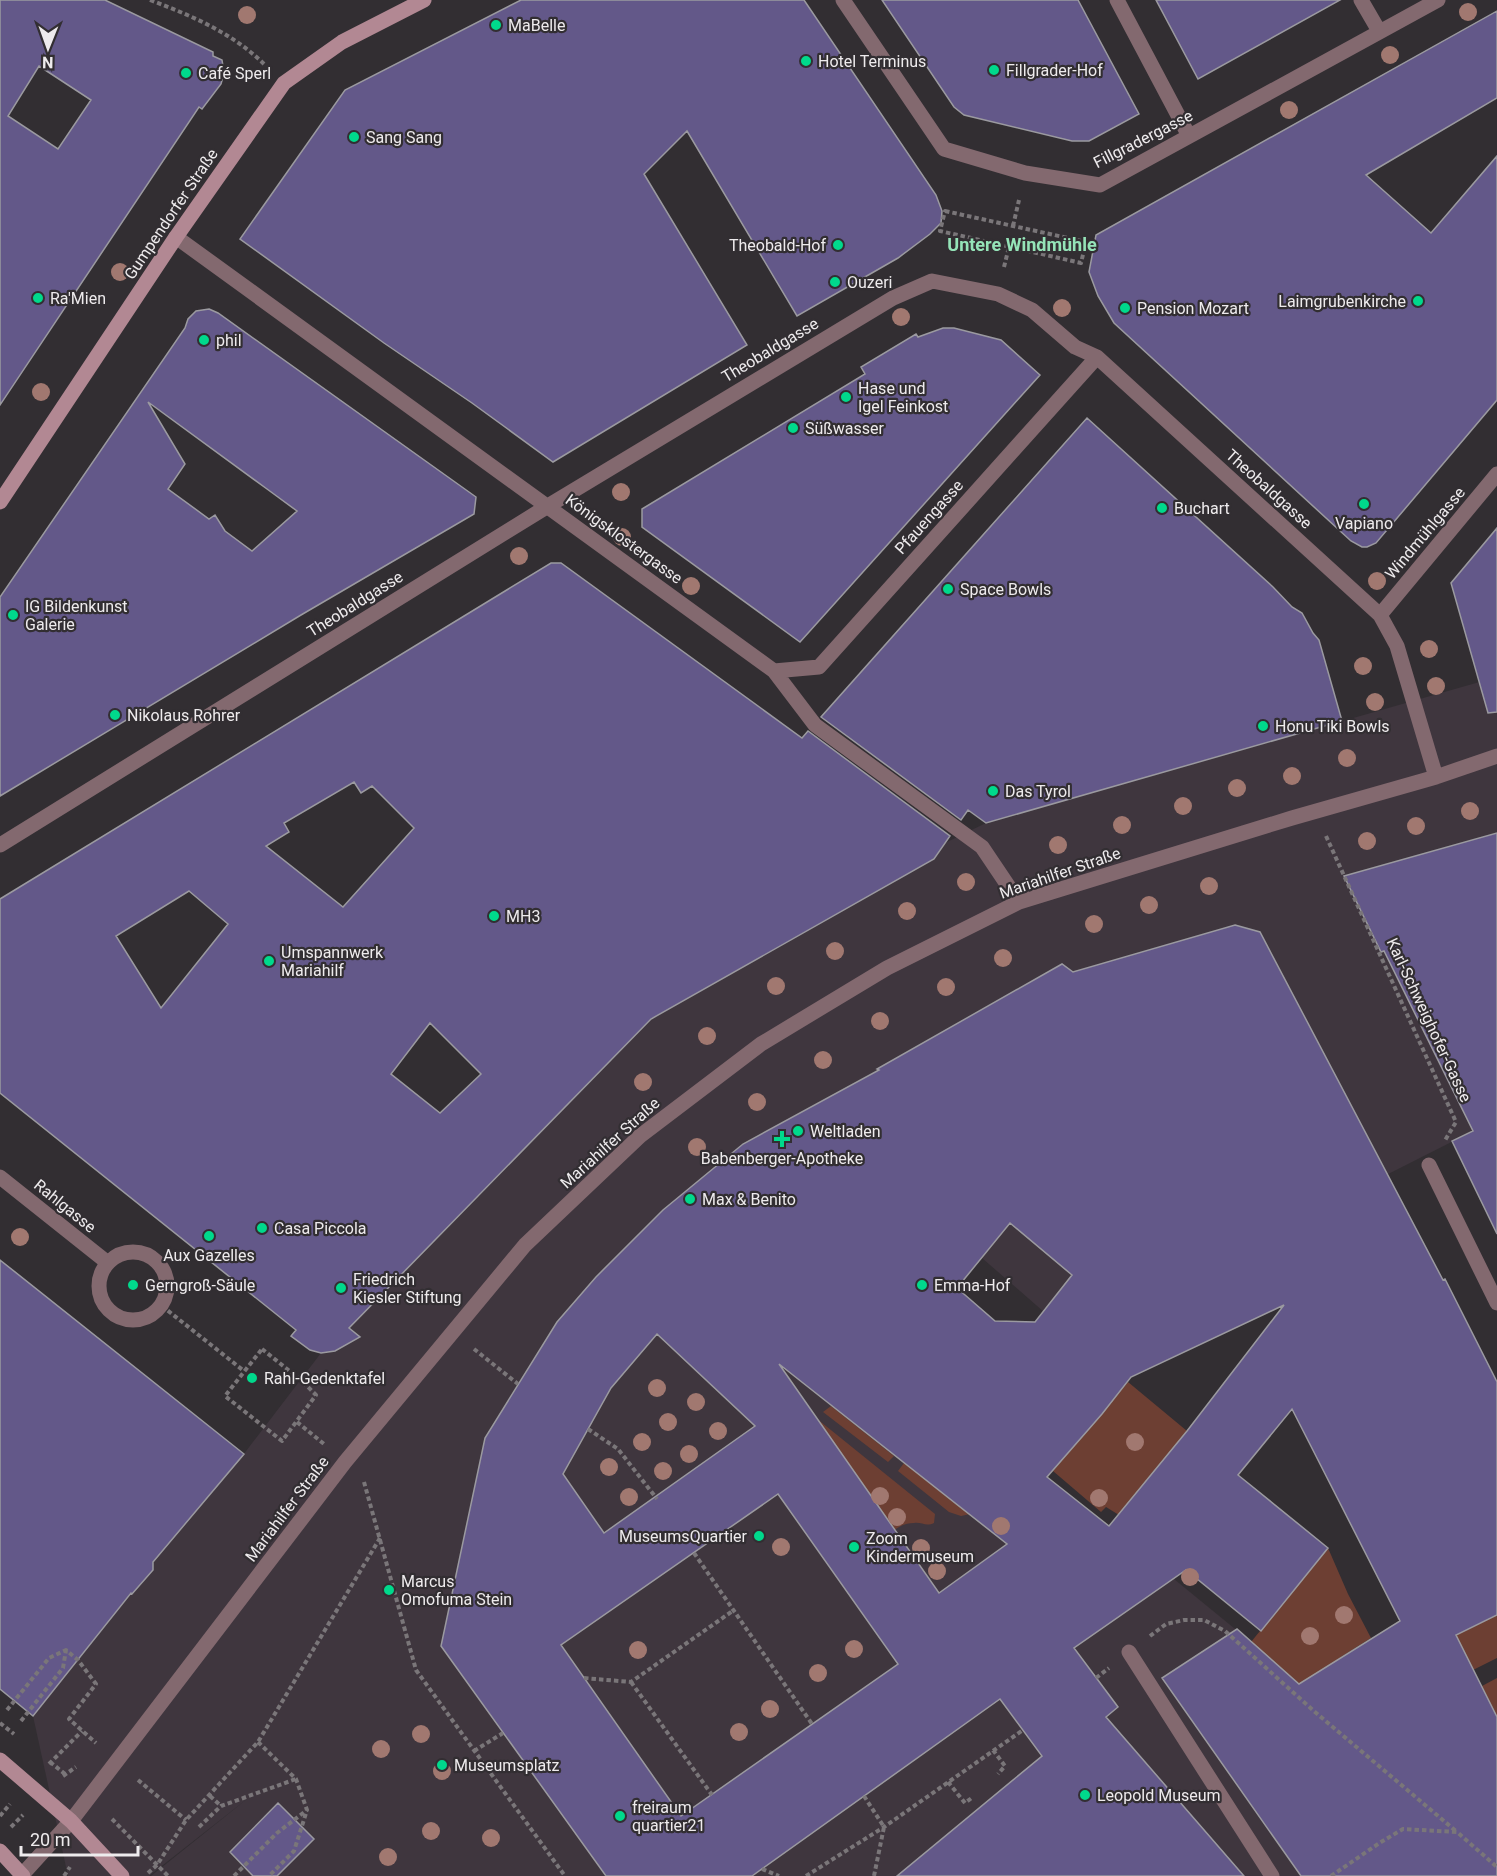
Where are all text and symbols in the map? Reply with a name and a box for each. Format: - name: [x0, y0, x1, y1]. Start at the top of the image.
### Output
- place label: MaBelle: [508, 16, 565, 35]
- north arrow: [18, 18, 78, 78]
- marker: MaBelle: [489, 18, 503, 32]
- place label: Hotel Terminus: [818, 52, 926, 71]
- text: N: [42, 53, 54, 72]
- marker: Hotel Terminus: [799, 54, 813, 68]
- place label: Fillgrader-Hof: [1006, 61, 1103, 80]
- marker: Fillgrader-Hof: [987, 63, 1001, 77]
- place label: Café Sperl: [198, 64, 271, 83]
- marker: Café Sperl: [179, 66, 193, 80]
- street label: Fillgradergasse: [1090, 106, 1196, 172]
- place label: Sang Sang: [366, 128, 442, 147]
- marker: Sang Sang: [347, 130, 361, 144]
- street label: Gumpendorfer Straße: [120, 145, 222, 283]
- district label: Untere Windmühle: [947, 234, 1097, 255]
- place label: Theobald-Hof: [729, 236, 826, 255]
- marker: Theobald-Hof: [831, 238, 845, 252]
- place label: Ouzeri: [847, 273, 892, 292]
- marker: Ouzeri: [828, 275, 842, 289]
- place label: Ra'Mien: [50, 289, 106, 308]
- marker: Ra'Mien: [31, 291, 45, 305]
- place label: Laimgrubenkirche: [1278, 292, 1406, 311]
- marker: Laimgrubenkirche: [1411, 294, 1425, 308]
- place label: Pension Mozart: [1137, 299, 1249, 318]
- marker: Pension Mozart: [1118, 301, 1132, 315]
- street label: Theobaldgasse: [718, 314, 822, 386]
- place label: phil: [216, 331, 242, 350]
- marker: phil: [197, 333, 211, 347]
- place label: Hase und Igel Feinkost: [858, 379, 948, 416]
- marker: Hase und Igel Feinkost: [839, 390, 853, 404]
- place label: Süßwasser: [805, 419, 885, 438]
- marker: Süßwasser: [786, 421, 800, 435]
- street label: Theobaldgasse: [1222, 445, 1316, 533]
- street label: Pfauengasse: [891, 476, 967, 558]
- street label: Windmühlgasse: [1381, 483, 1469, 583]
- street label: Königsklostergasse: [562, 490, 686, 588]
- marker: Vapiano: [1357, 497, 1371, 511]
- place label: Buchart: [1174, 499, 1230, 518]
- marker: Buchart: [1155, 501, 1169, 515]
- place label: Vapiano: [1335, 514, 1393, 533]
- street label: Theobaldgasse: [304, 567, 406, 641]
- place label: Space Bowls: [960, 580, 1051, 599]
- marker: Space Bowls: [941, 582, 955, 596]
- place label: IG Bildenkunst Galerie: [25, 597, 128, 634]
- marker: IG Bildenkunst Galerie: [6, 608, 20, 622]
- place label: Nikolaus Rohrer: [127, 706, 241, 725]
- marker: Nikolaus Rohrer: [108, 708, 122, 722]
- place label: Honu Tiki Bowls: [1275, 717, 1390, 736]
- marker: Honu Tiki Bowls: [1256, 719, 1270, 733]
- place label: Das Tyrol: [1005, 782, 1071, 801]
- marker: Das Tyrol: [986, 784, 1000, 798]
- street label: Mariahilfer Straße: [997, 843, 1123, 903]
- place label: MH3: [506, 907, 540, 926]
- marker: MH3: [487, 909, 501, 923]
- street label: Karl-Schweighofer-Gasse: [1383, 935, 1475, 1105]
- place label: Umspannwerk Mariahilf: [281, 943, 384, 980]
- marker: Umspannwerk Mariahilf: [262, 954, 276, 968]
- street label: Mariahilfer Straße: [556, 1093, 664, 1193]
- place label: Weltladen: [810, 1122, 881, 1141]
- marker: Weltladen: [791, 1124, 805, 1138]
- marker: Babenberger-Apotheke: [775, 1132, 789, 1146]
- place label: Babenberger-Apotheke: [701, 1149, 863, 1168]
- street label: Rahlgasse: [30, 1175, 100, 1237]
- place label: Max & Benito: [702, 1190, 796, 1209]
- marker: Max & Benito: [683, 1192, 697, 1206]
- place label: Casa Piccola: [274, 1219, 367, 1238]
- marker: Casa Piccola: [255, 1221, 269, 1235]
- marker: Aux Gazelles: [202, 1229, 216, 1243]
- place label: Aux Gazelles: [163, 1246, 255, 1265]
- place label: Friedrich Kiesler Stiftung: [353, 1270, 462, 1307]
- place label: Gerngroß-Säule: [145, 1276, 255, 1295]
- place label: Emma-Hof: [934, 1276, 1011, 1295]
- marker: Gerngroß-Säule: [126, 1278, 140, 1292]
- marker: Emma-Hof: [915, 1278, 929, 1292]
- marker: Friedrich Kiesler Stiftung: [334, 1281, 348, 1295]
- place label: Rahl-Gedenktafel: [264, 1369, 385, 1388]
- marker: Rahl-Gedenktafel: [245, 1371, 259, 1385]
- street label: Mariahilfer Straße: [241, 1453, 333, 1565]
- place label: MuseumsQuartier: [619, 1527, 748, 1546]
- marker: MuseumsQuartier: [752, 1529, 766, 1543]
- place label: Zoom Kindermuseum: [866, 1529, 974, 1566]
- marker: Zoom Kindermuseum: [847, 1540, 861, 1554]
- place label: Marcus Omofuma Stein: [401, 1572, 512, 1609]
- marker: Marcus Omofuma Stein: [382, 1583, 396, 1597]
- place label: Museumsplatz: [454, 1756, 559, 1775]
- marker: Museumsplatz: [435, 1758, 449, 1772]
- place label: Leopold Museum: [1097, 1786, 1221, 1805]
- marker: Leopold Museum: [1078, 1788, 1092, 1802]
- place label: freiraum quartier21: [632, 1798, 705, 1835]
- marker: freiraum quartier21: [613, 1809, 627, 1823]
- scale bar: [21, 1819, 138, 1857]
- text: 20 m: [30, 1829, 70, 1850]

